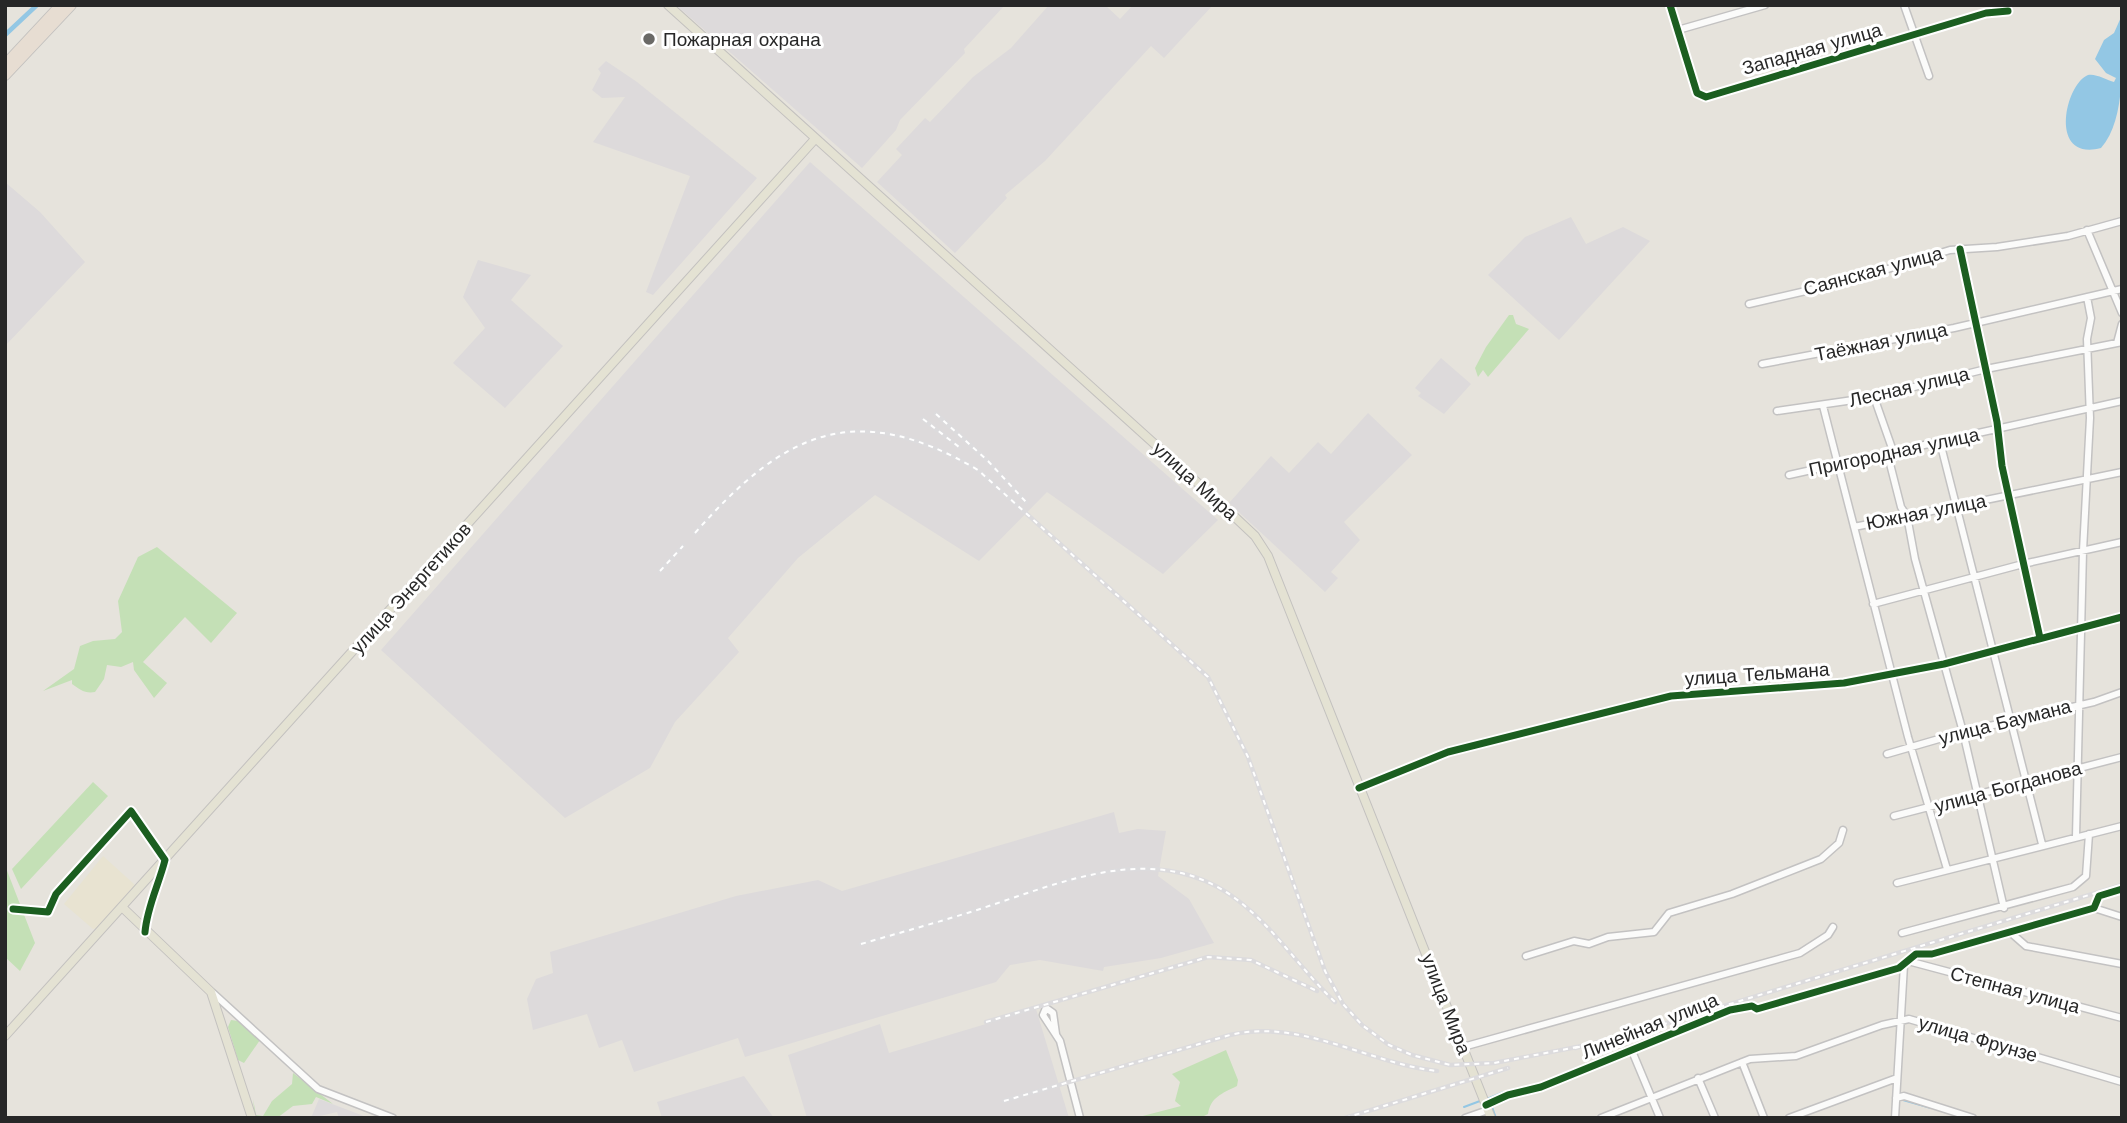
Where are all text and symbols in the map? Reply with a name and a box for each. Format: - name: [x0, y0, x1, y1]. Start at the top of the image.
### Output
- street label: Западная улица: [1740, 18, 1885, 80]
- place label: Пожарная охрана: [663, 28, 821, 51]
- marker: Пожарная охрана: [641, 31, 657, 47]
- street label: Саянская улица: [1801, 241, 1945, 301]
- street label: Таёжная улица: [1813, 318, 1950, 366]
- street label: Лесная улица: [1847, 362, 1972, 412]
- street label: Пригородная улица: [1807, 423, 1982, 481]
- street label: улица Мира: [1148, 437, 1243, 525]
- street label: Южная улица: [1864, 489, 1988, 535]
- street label: улица Энергетиков: [346, 518, 476, 658]
- street label: улица Тельмана: [1684, 657, 1830, 691]
- street label: улица Баумана: [1936, 694, 2074, 750]
- street label: улица Богданова: [1932, 756, 2084, 818]
- street label: улица Мира: [1416, 950, 1476, 1058]
- street label: Степная улица: [1948, 962, 2083, 1018]
- street label: Линейная улица: [1579, 988, 1722, 1064]
- street label: улица Фрунзе: [1916, 1011, 2040, 1067]

